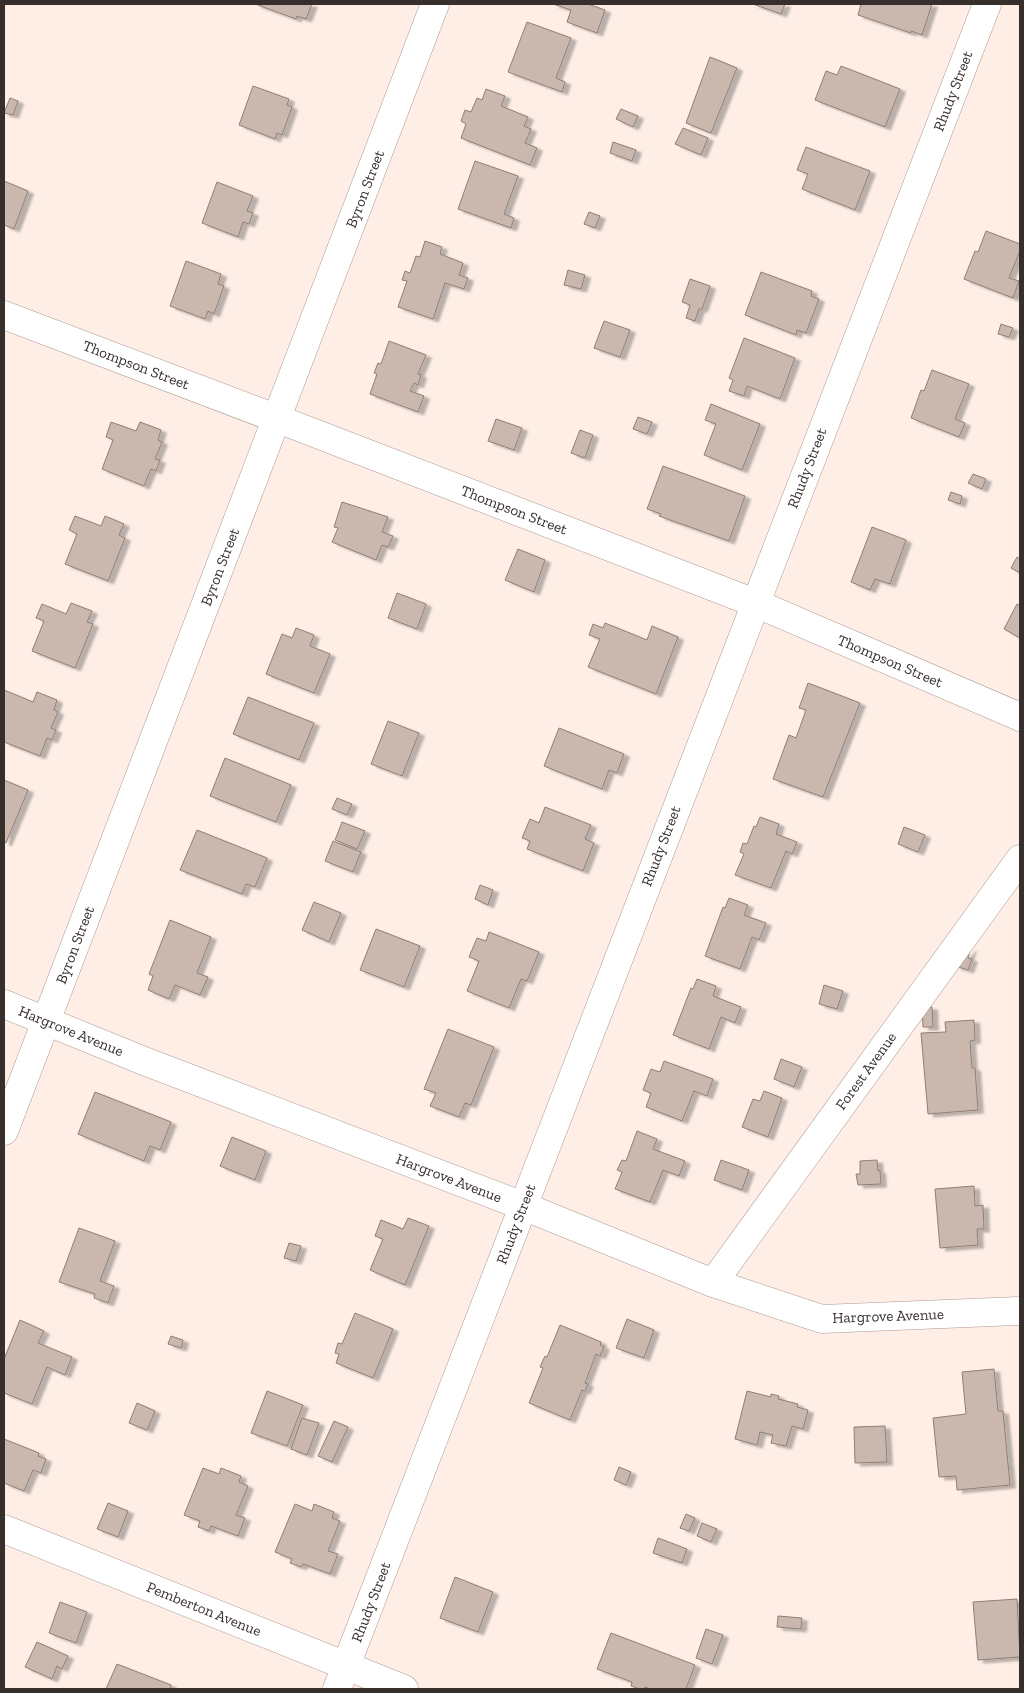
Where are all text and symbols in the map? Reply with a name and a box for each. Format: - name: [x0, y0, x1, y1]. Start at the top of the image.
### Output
- street label: Rhudy Street: [929, 48, 977, 134]
- street label: Byron Street: [342, 147, 388, 231]
- street label: Thompson Street: [80, 336, 192, 394]
- street label: Rhudy Street: [783, 425, 831, 511]
- street label: Thompson Street: [458, 481, 570, 539]
- street label: Byron Street: [197, 525, 243, 609]
- street label: Thompson Street: [835, 631, 946, 691]
- street label: Rhudy Street: [637, 803, 685, 889]
- street label: Byron Street: [52, 903, 98, 987]
- street label: Hargrove Avenue: [16, 1002, 126, 1060]
- street label: Forest Avenue: [832, 1029, 900, 1113]
- street label: Hargrove Avenue: [394, 1150, 504, 1206]
- street label: Rhudy Street: [492, 1181, 540, 1267]
- street label: Hargrove Avenue: [832, 1305, 944, 1327]
- street label: Rhudy Street: [347, 1559, 395, 1645]
- street label: Pemberton Avenue: [144, 1578, 264, 1640]

